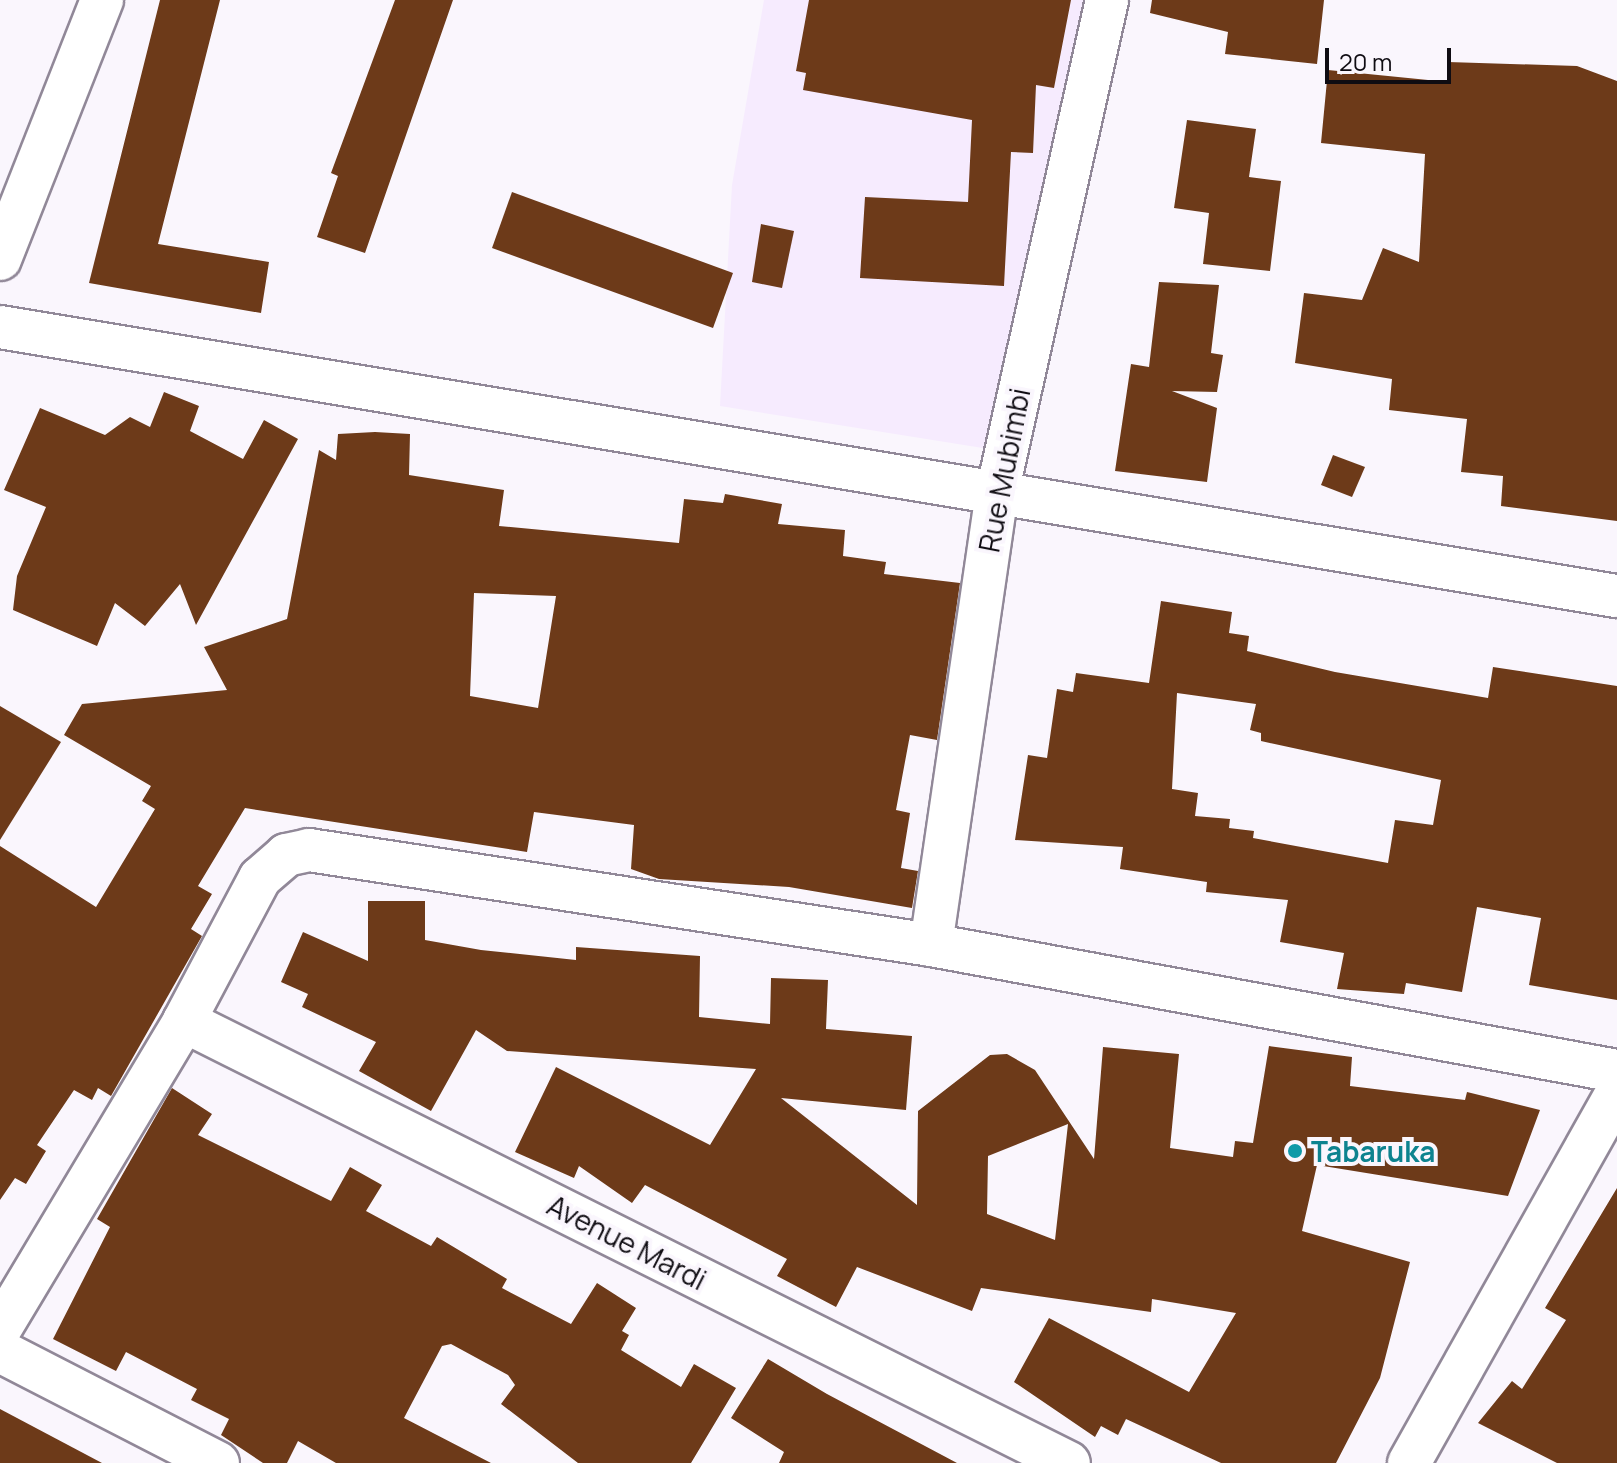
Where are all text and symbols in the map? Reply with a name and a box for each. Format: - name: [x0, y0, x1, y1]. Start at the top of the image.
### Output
- scale bar: [1329, 32, 1455, 82]
- text: 20 m: [1339, 45, 1392, 78]
- street label: Rue Mubimbi: [972, 385, 1036, 555]
- place label: Tabaruka: [1311, 1134, 1435, 1168]
- marker: Tabaruka: [1286, 1142, 1304, 1160]
- street label: Avenue Mardi: [542, 1188, 712, 1296]

